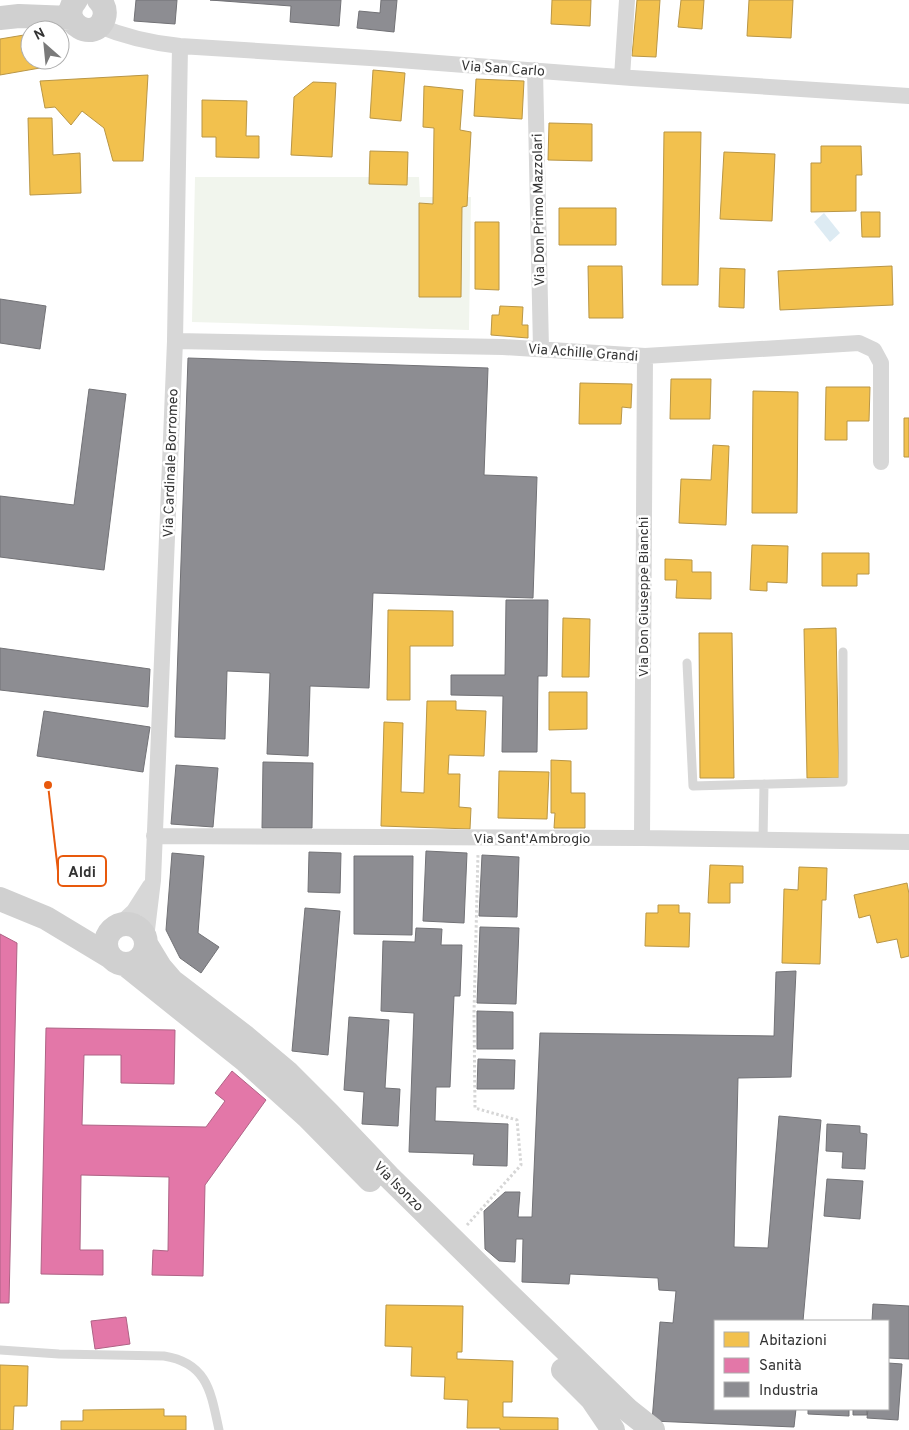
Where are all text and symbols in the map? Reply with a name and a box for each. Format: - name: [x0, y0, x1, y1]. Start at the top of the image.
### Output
- north arrow: [20, 20, 70, 70]
- text: N: [31, 25, 48, 45]
- street label: Via San Carlo: [460, 58, 546, 81]
- street label: Via Don Primo Mazzolari: [530, 133, 549, 286]
- street label: Via Achille Grandi: [527, 341, 639, 366]
- street label: Via Cardinale Borromeo: [160, 388, 183, 538]
- street label: Via Don Giuseppe Bianchi: [636, 517, 653, 677]
- street label: Via Sant'Ambrogio: [474, 831, 591, 848]
- callout: Aldi: [58, 856, 106, 886]
- text: Aldi: [68, 864, 96, 883]
- street label: Via Isonzo: [369, 1158, 427, 1216]
- legend: [714, 1320, 889, 1410]
- text: Abitazioni: [759, 1332, 827, 1351]
- text: Sanità: [759, 1357, 802, 1376]
- text: Industria: [759, 1382, 818, 1401]

